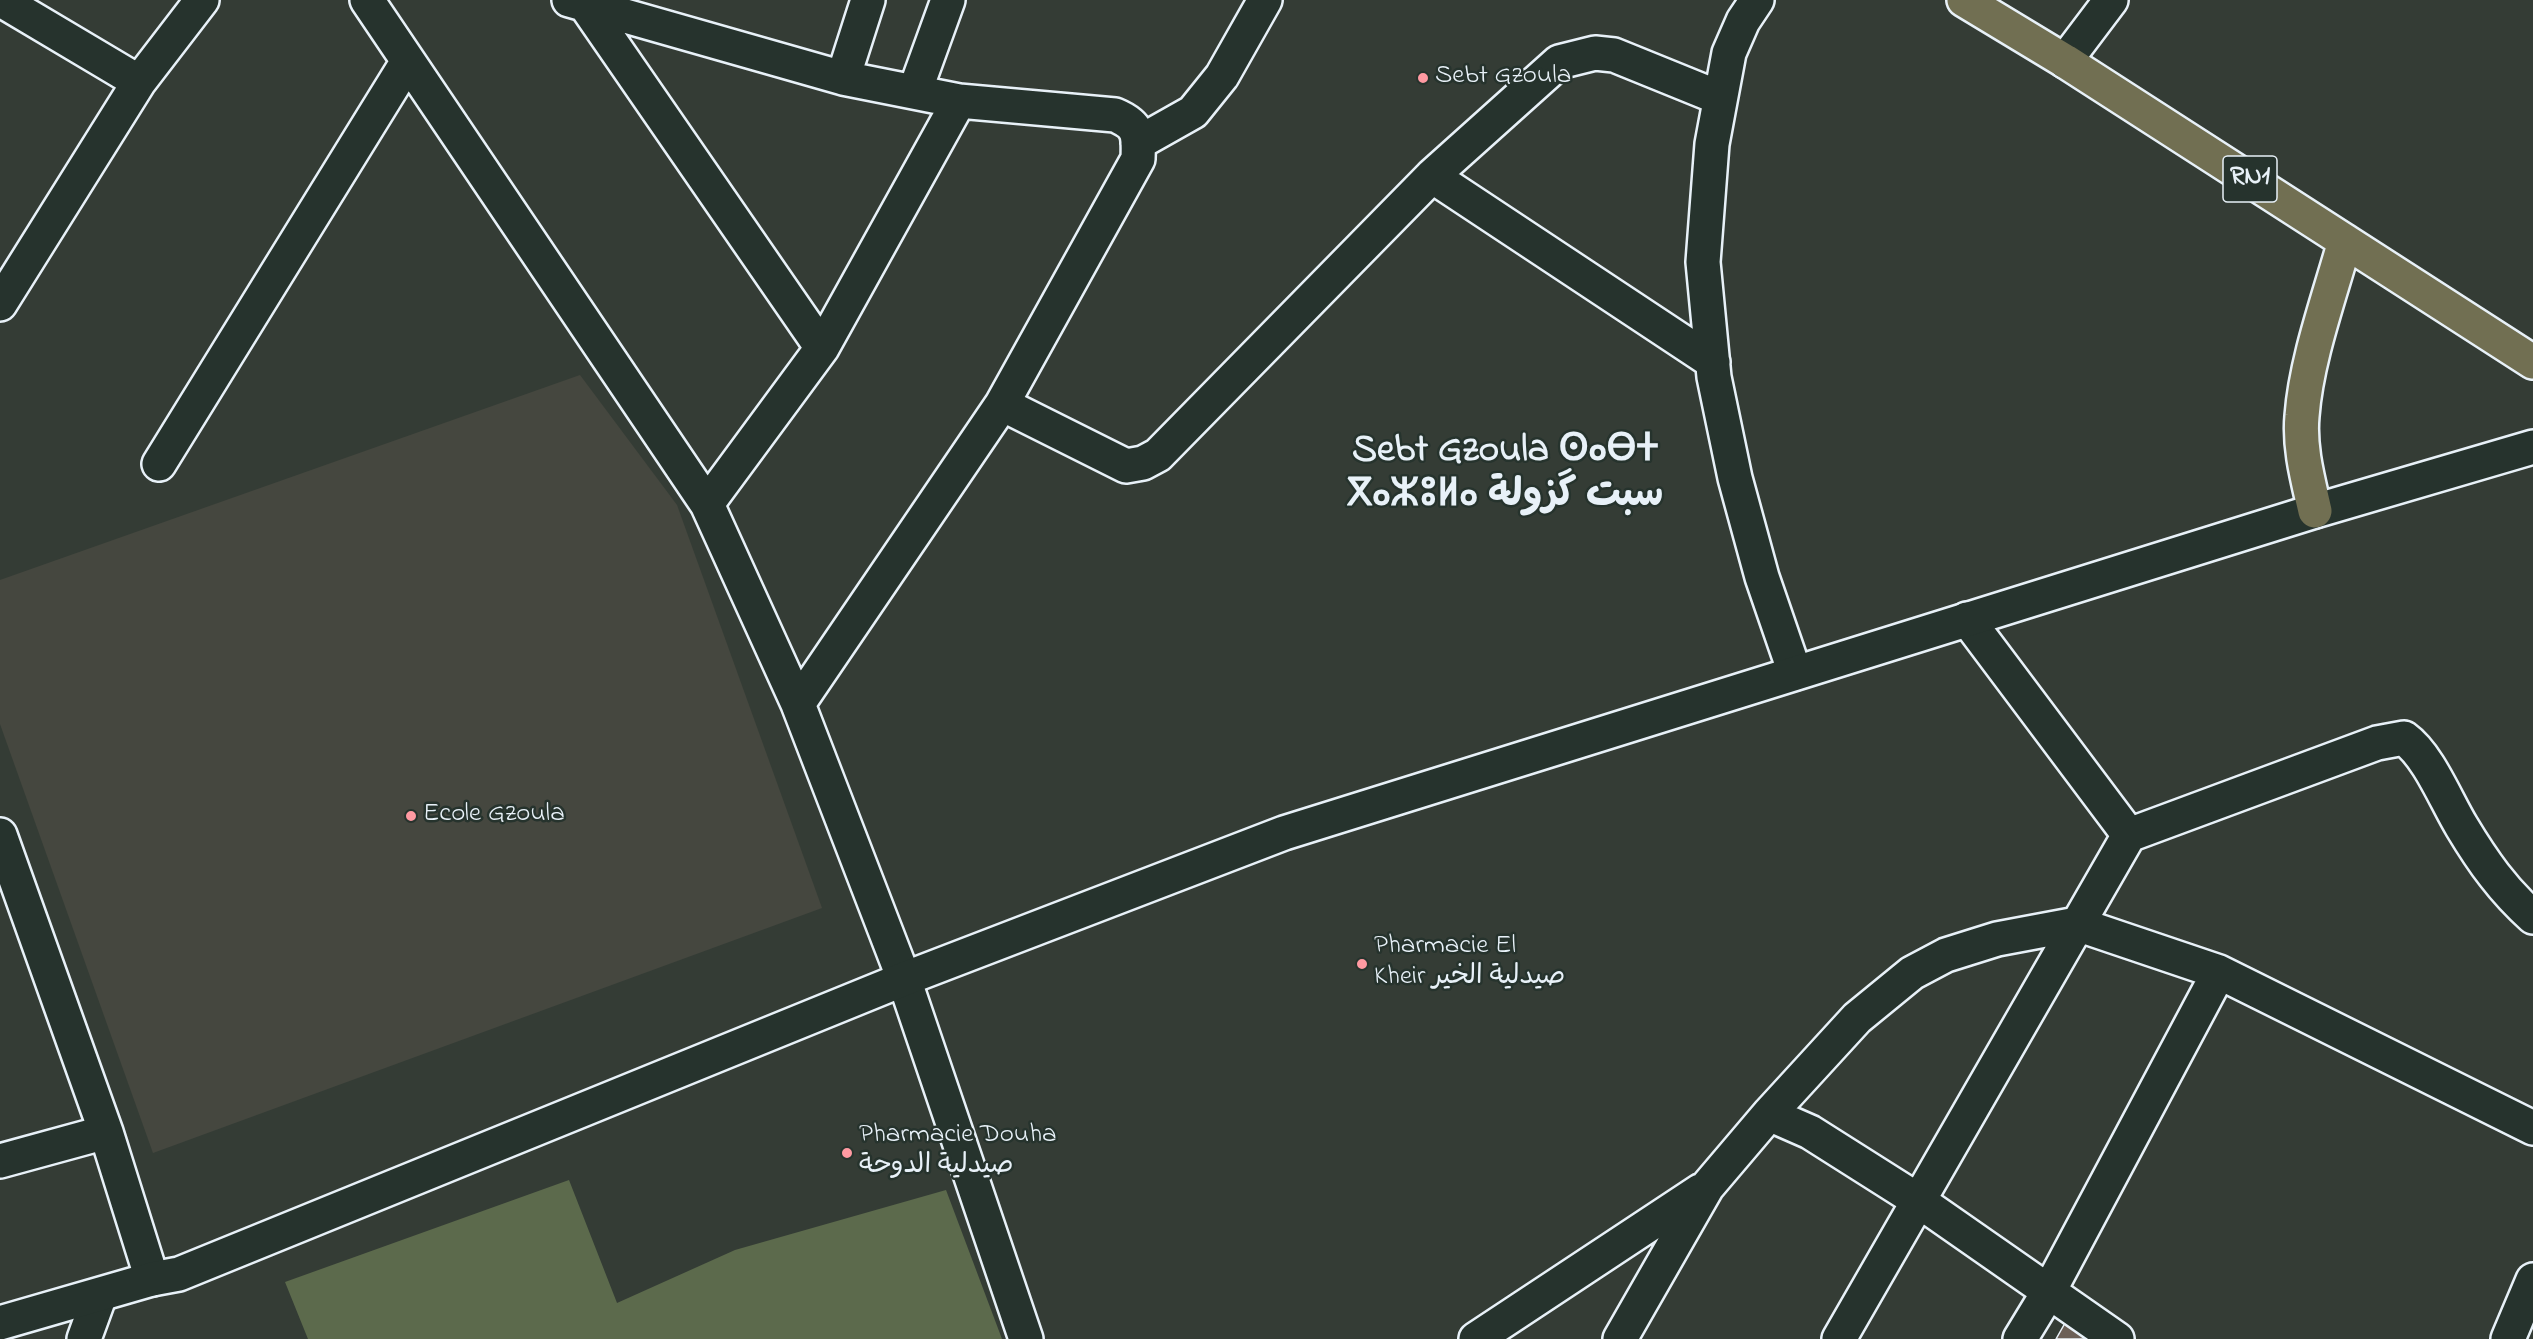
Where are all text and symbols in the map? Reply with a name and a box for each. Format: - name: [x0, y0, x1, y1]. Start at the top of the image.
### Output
- place label: Sebt Gzoula: [1435, 62, 1571, 94]
- marker: Sebt Gzoula: [1416, 71, 1430, 85]
- road number: RN1: [2223, 156, 2277, 202]
- district label: Sebt Gzoula ⵙⴰⴱⵜ ⴳⴰⵣⵓⵍⴰ سبت گزولة: [1347, 431, 1663, 522]
- place label: Ecole Gzoula: [423, 800, 565, 832]
- marker: Ecole Gzoula: [404, 809, 418, 823]
- place label: Pharmacie El Kheir صيدلية الخير: [1374, 932, 1565, 995]
- marker: Pharmacie El Kheir صيدلية الخير: [1355, 957, 1369, 971]
- place label: Pharmacie Douha صيدلية الدوحة: [859, 1121, 1057, 1184]
- marker: Pharmacie Douha صيدلية الدوحة: [840, 1146, 854, 1160]

